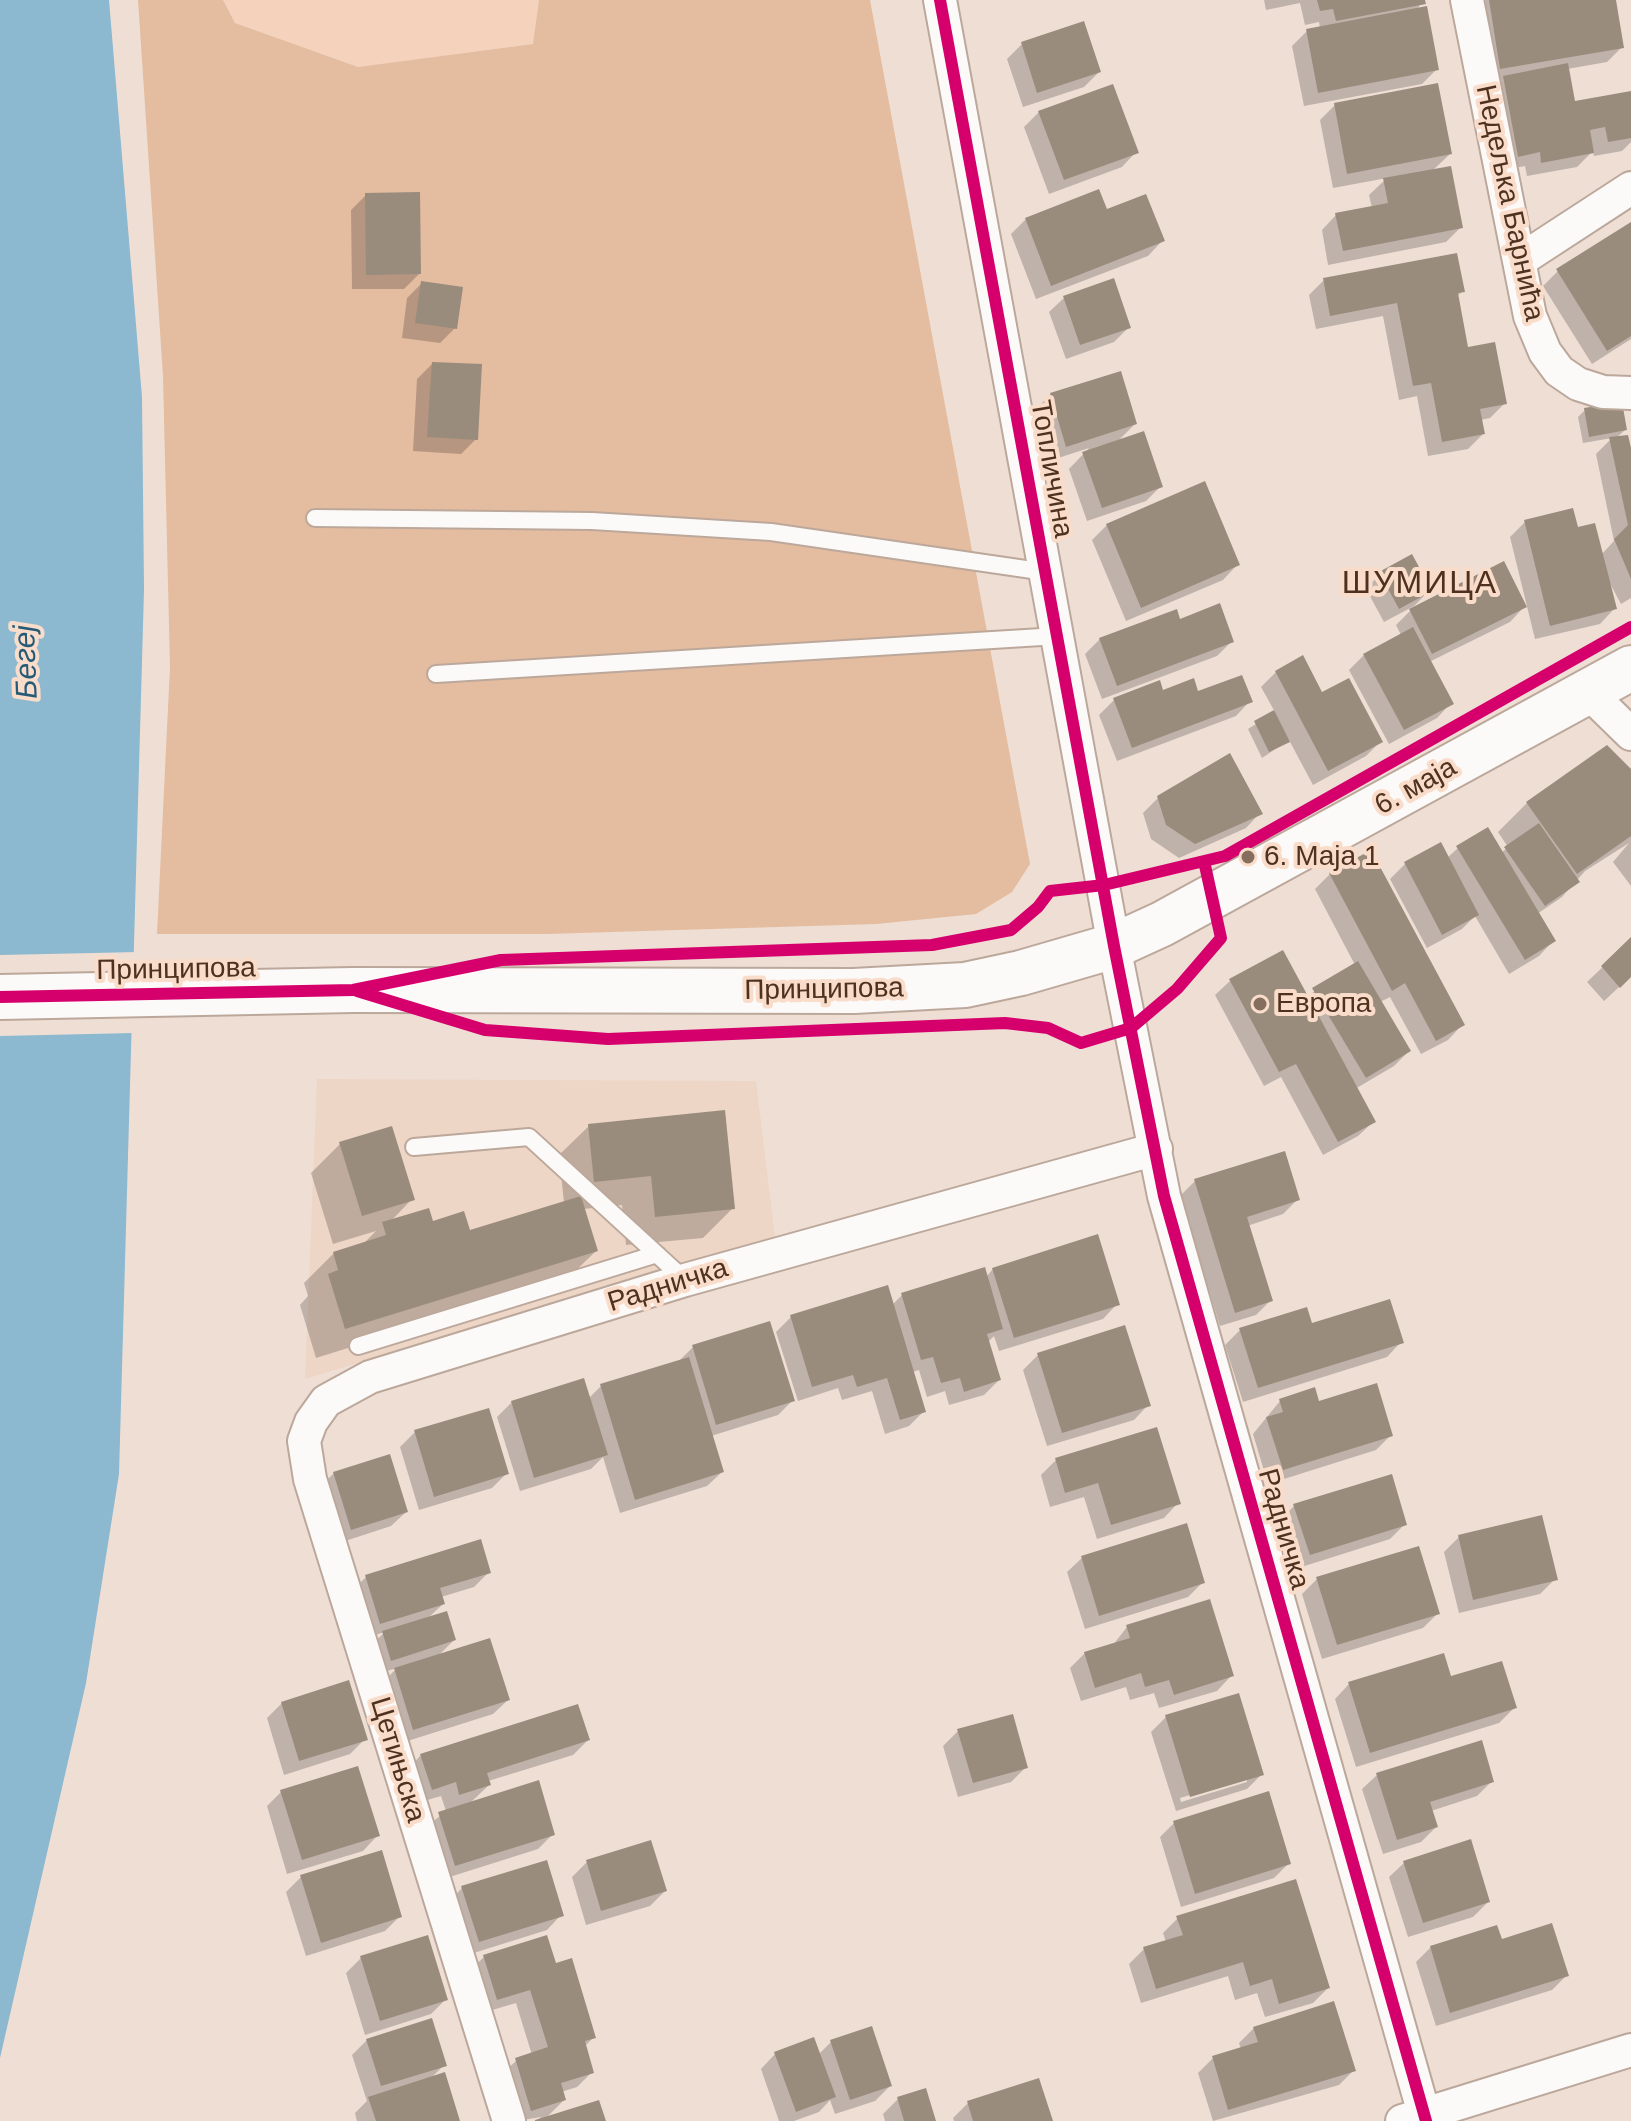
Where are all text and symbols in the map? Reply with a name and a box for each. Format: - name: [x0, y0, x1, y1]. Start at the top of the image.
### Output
- street label: Недељка Барнића: [1468, 82, 1550, 324]
- street label: Топличина: [1022, 398, 1080, 540]
- district label: ШУМИЦА: [1342, 565, 1498, 603]
- water label: Бегеј: [8, 624, 46, 700]
- street label: 6. маја: [1369, 751, 1463, 823]
- place label: 6. Маја 1: [1264, 840, 1379, 874]
- marker: 6. Маја 1: [1239, 848, 1257, 866]
- street label: Принципова: [96, 952, 256, 988]
- street label: Принципова: [744, 972, 904, 1008]
- place label: Европа: [1276, 987, 1371, 1021]
- marker: Европа: [1251, 995, 1269, 1013]
- street label: Радничка: [604, 1252, 732, 1320]
- street label: Радничка: [1250, 1465, 1316, 1593]
- street label: Цетињска: [362, 1693, 432, 1827]

